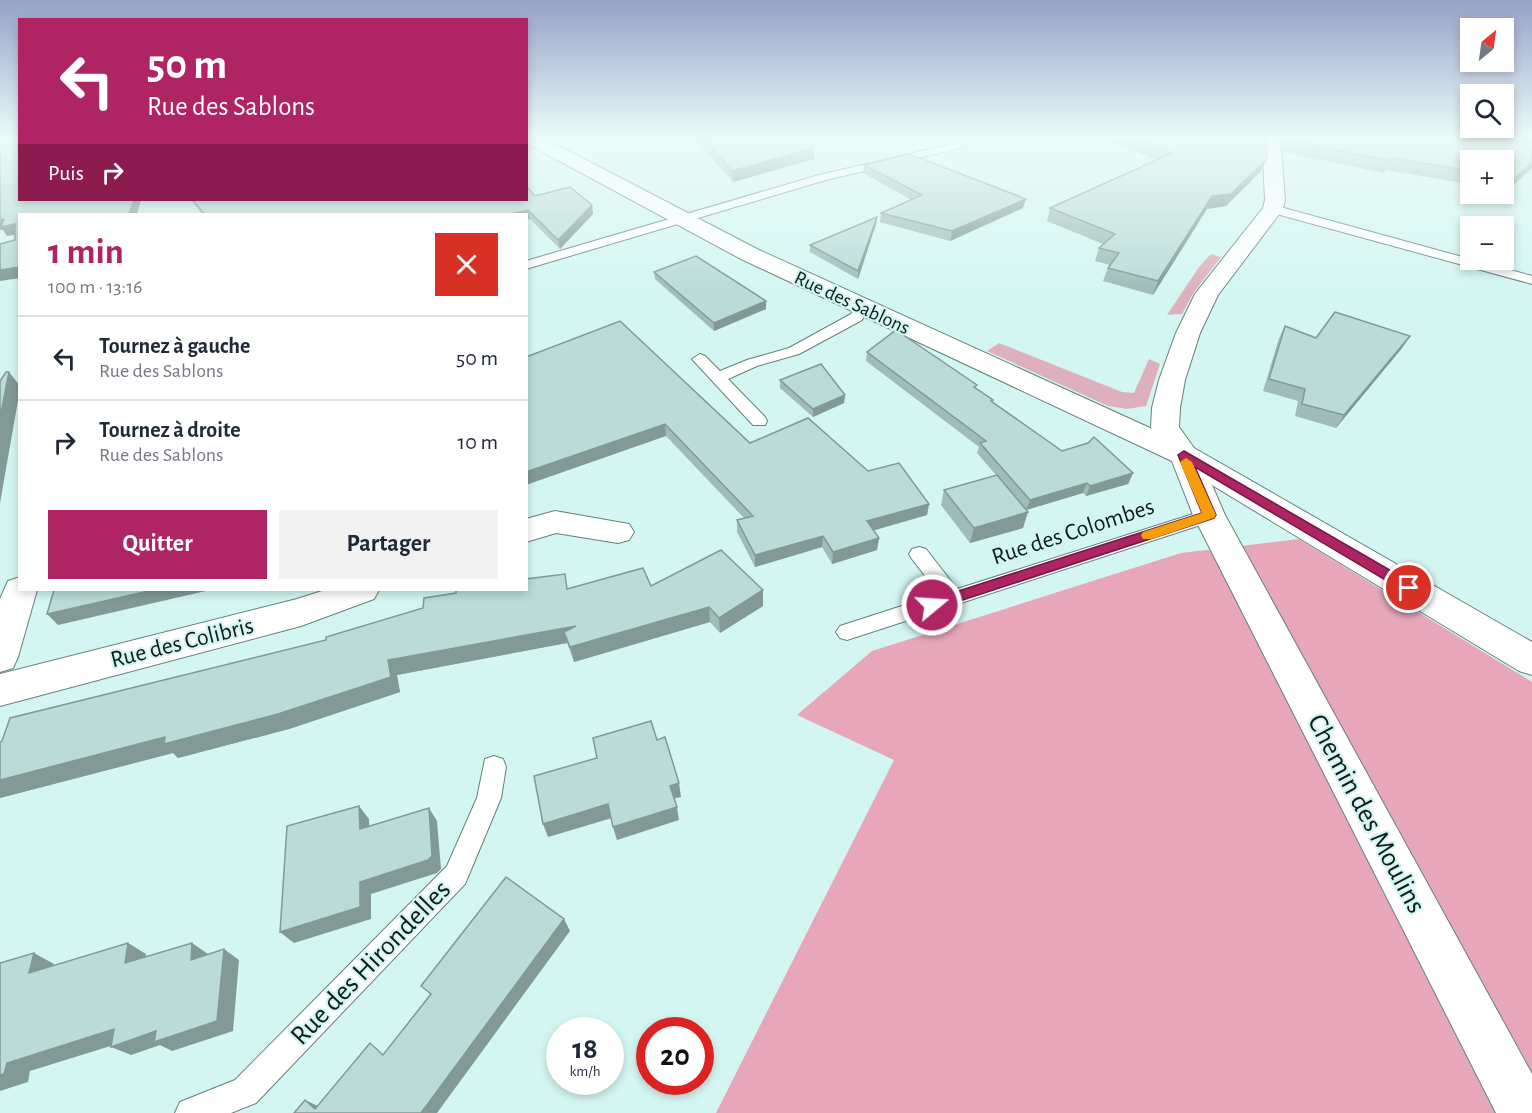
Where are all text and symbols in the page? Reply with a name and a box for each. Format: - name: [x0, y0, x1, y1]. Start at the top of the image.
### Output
- north arrow: [1460, 18, 1514, 72]
- map controls: [1460, 18, 1514, 270]
- icon: left: [48, 42, 126, 120]
- text: 50 m: [147, 44, 227, 86]
- button: search: [1460, 84, 1514, 138]
- text: Rue des Sablons: [147, 93, 315, 120]
- button: +: [1460, 150, 1514, 204]
- icon: right: [96, 156, 129, 189]
- text: Puis: [48, 162, 84, 184]
- button: −: [1460, 216, 1514, 270]
- button: close: [435, 233, 498, 296]
- text: 1 min: [48, 234, 124, 270]
- street label: Rue des Sablons: [791, 268, 913, 338]
- text: 100 m · 13:16: [48, 277, 142, 297]
- text: Tournez à gauche: [99, 335, 250, 357]
- icon: left: [48, 342, 81, 375]
- text: 50 m: [456, 347, 498, 369]
- text: Rue des Sablons: [99, 361, 224, 381]
- text: Tournez à droite: [99, 419, 241, 441]
- icon: right: [48, 426, 81, 459]
- text: 10 m: [458, 431, 498, 453]
- text: Rue des Sablons: [99, 445, 224, 465]
- street label: Rue des Colombes: [989, 494, 1157, 570]
- button: Quitter: [48, 510, 267, 579]
- button: Partager: [279, 510, 498, 579]
- pin: [1383, 562, 1434, 613]
- icon: arrive: [1392, 571, 1425, 604]
- position arrow: [900, 573, 964, 637]
- street label: Rue des Colibris: [108, 614, 256, 672]
- street label: Chemin des Moulins: [1302, 710, 1430, 918]
- street label: Rue des Hirondelles: [286, 875, 456, 1051]
- speed limit sign: 20: [636, 1017, 714, 1095]
- text: 18: [572, 1034, 598, 1064]
- text: km/h: [570, 1064, 600, 1079]

